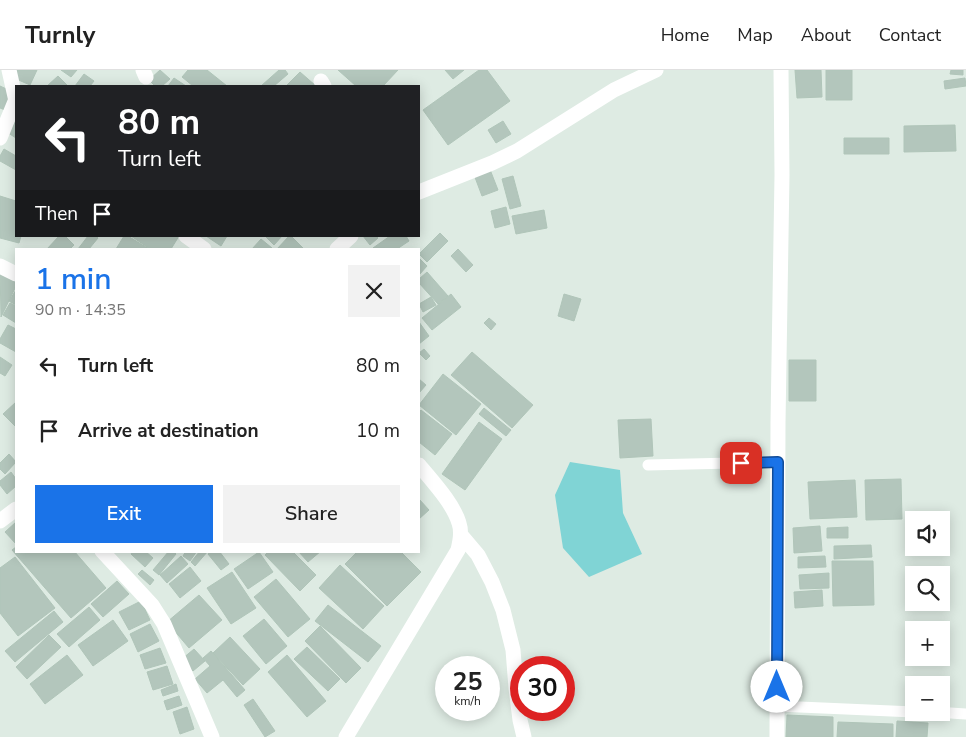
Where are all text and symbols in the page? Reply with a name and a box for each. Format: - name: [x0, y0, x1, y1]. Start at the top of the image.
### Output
- text: Turnly: [25, 19, 95, 51]
- text: Home: [661, 23, 709, 47]
- text: Map: [737, 23, 773, 47]
- text: About: [801, 23, 851, 47]
- text: Contact: [879, 23, 941, 47]
- text: 80 m: [118, 99, 200, 146]
- icon: left: [35, 105, 100, 170]
- text: Turn left: [118, 144, 201, 174]
- icon: arrive: [88, 200, 116, 228]
- text: Then: [35, 201, 78, 227]
- text: 1 min: [35, 259, 111, 300]
- button: close: [348, 265, 400, 317]
- text: 90 m · 14:35: [35, 299, 126, 321]
- icon: left: [35, 352, 63, 380]
- text: Turn left: [78, 353, 153, 379]
- text: 80 m: [356, 353, 400, 379]
- icon: arrive: [35, 417, 63, 445]
- text: Arrive at destination: [78, 418, 259, 444]
- text: 10 m: [356, 418, 400, 444]
- pin: [720, 442, 762, 484]
- icon: arrive: [727, 449, 755, 477]
- button: Exit: [35, 485, 213, 543]
- button: Share: [223, 485, 400, 543]
- map controls: [905, 511, 950, 721]
- button: sound: [905, 511, 950, 556]
- button: search: [905, 566, 950, 611]
- button: +: [905, 621, 950, 666]
- speed limit sign: 30: [510, 656, 575, 721]
- position arrow: [750, 660, 802, 712]
- text: 25: [452, 665, 483, 699]
- button: −: [905, 676, 950, 721]
- text: km/h: [454, 693, 481, 709]

